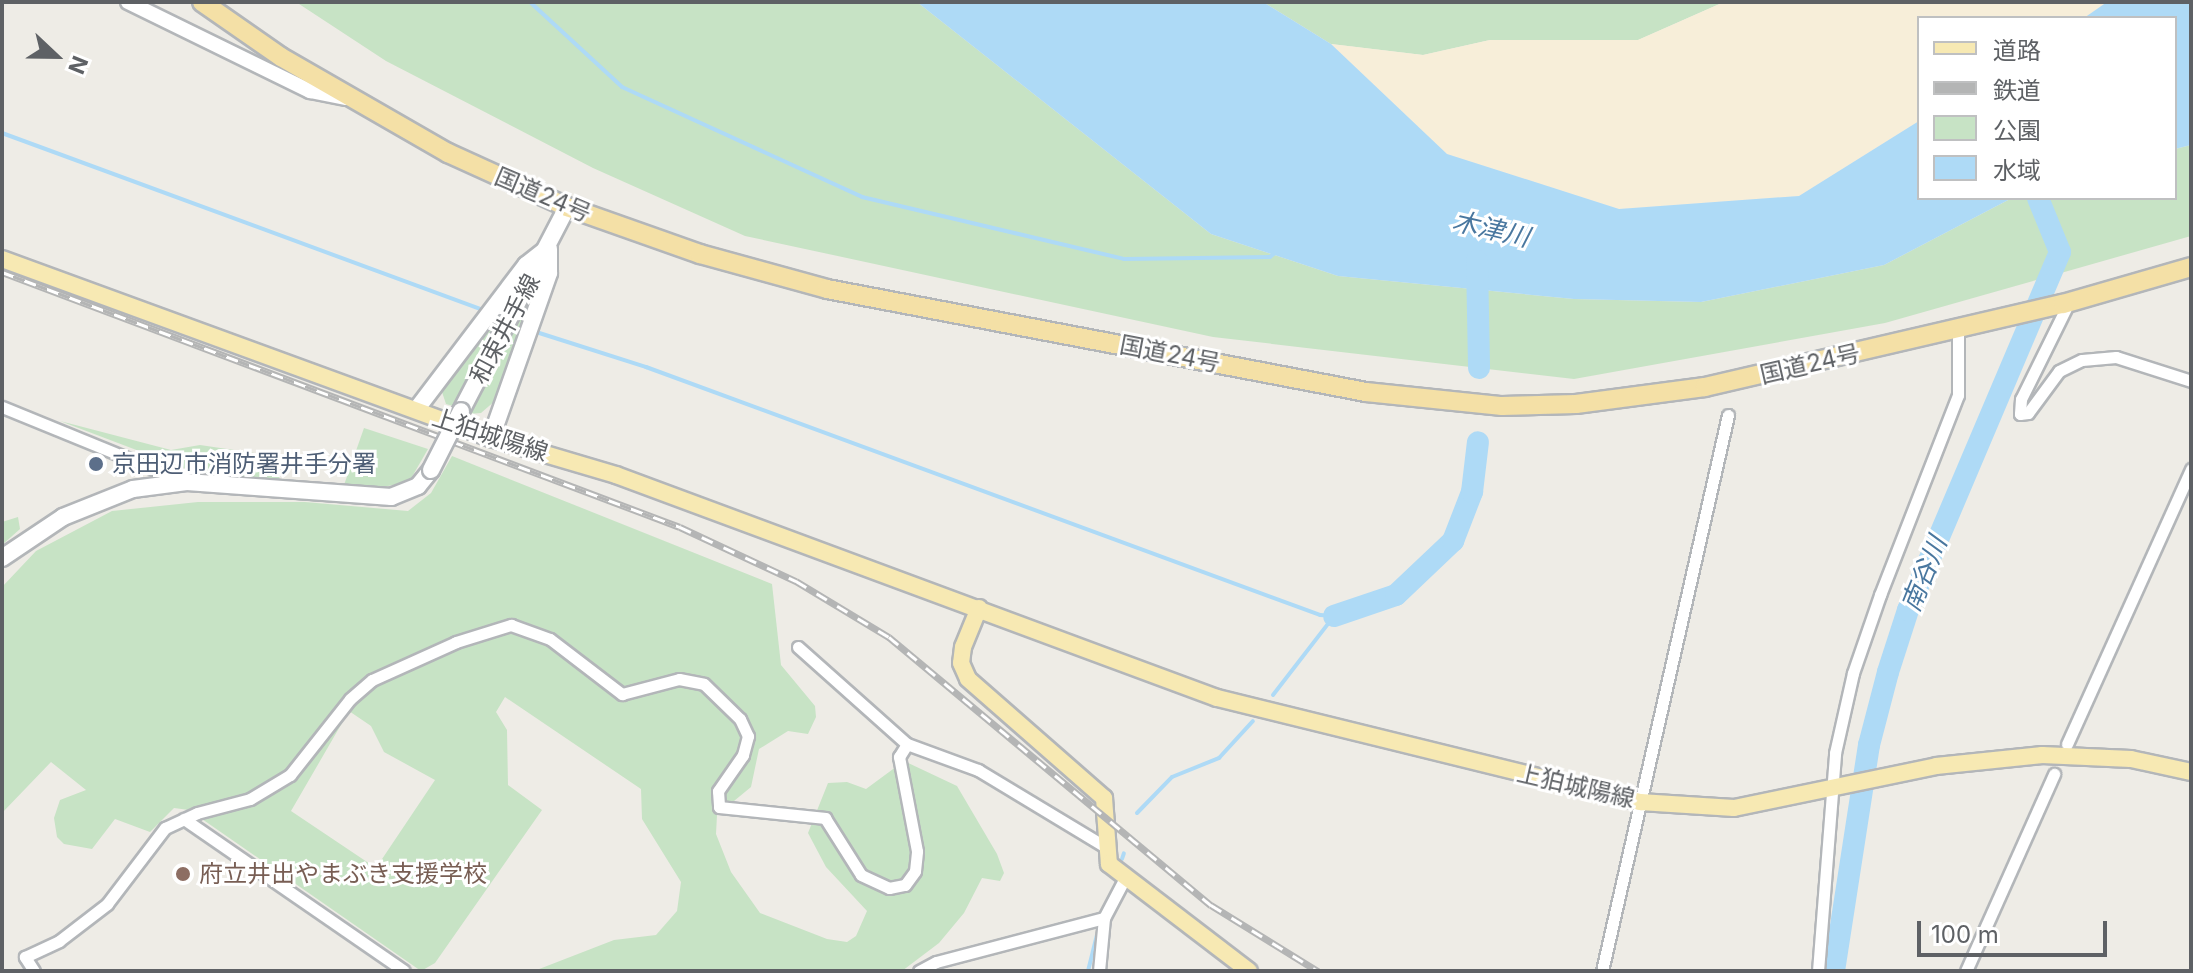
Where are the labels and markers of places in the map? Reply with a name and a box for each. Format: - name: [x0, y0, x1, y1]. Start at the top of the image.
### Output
- place label: 京田辺市消防署井手分署: [112, 450, 376, 478]
- marker: 京田辺市消防署井手分署: [87, 455, 105, 473]
- place label: 府立井出やまぶき支援学校: [199, 860, 487, 888]
- marker: 府立井出やまぶき支援学校: [174, 865, 192, 883]

